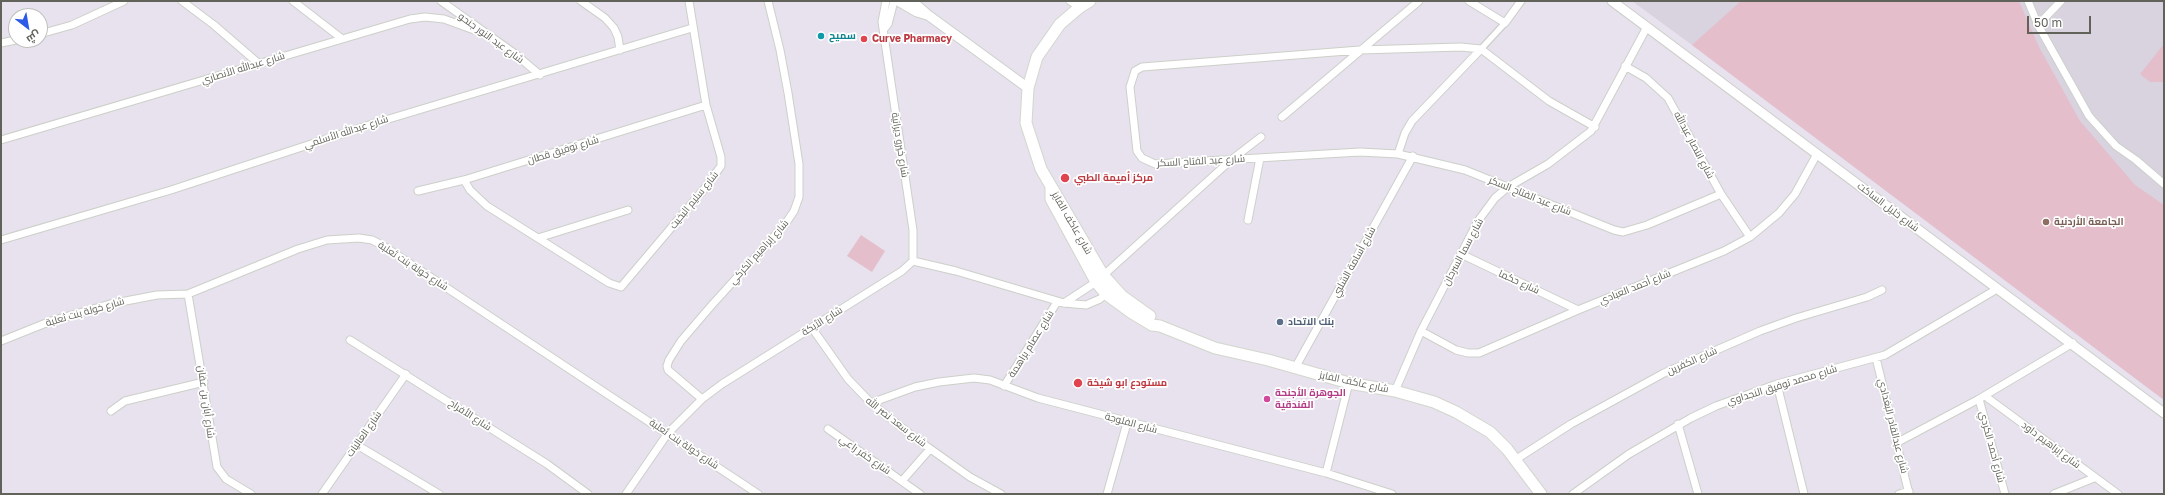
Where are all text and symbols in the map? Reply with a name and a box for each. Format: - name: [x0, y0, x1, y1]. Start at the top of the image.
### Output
- north arrow: [8, 8, 48, 48]
- scale bar: [2029, 8, 2093, 34]
- street label: شارع عبد النور جنحو: [456, 10, 526, 66]
- text: 50 m: [2034, 15, 2062, 30]
- text: ش: [25, 29, 43, 47]
- place label: سميح: [829, 30, 856, 42]
- marker: سميح: [816, 31, 826, 41]
- place label: Curve Pharmacy: [872, 33, 952, 45]
- marker: Curve Pharmacy: [859, 34, 869, 44]
- street label: شارع عبدالله الأنصاري: [200, 50, 286, 86]
- street label: شارع انتصار عبدالله: [1671, 109, 1717, 181]
- street label: شارع خيرو ديرانية: [889, 112, 911, 178]
- street label: شارع عبدالله الأسلمي: [302, 113, 390, 151]
- street label: شارع توفيق قطان: [526, 133, 600, 167]
- street label: شارع عبد الفتاح السكر: [1157, 153, 1245, 169]
- street label: شارع سليم البخيت: [667, 169, 721, 231]
- marker: مركز أميمة الطبي: [1059, 172, 1071, 184]
- place label: مركز أميمة الطبي: [1074, 172, 1153, 184]
- street label: شارع عبد الفتاح السكر: [1487, 174, 1573, 218]
- street label: شارع خليل الساكت: [1855, 180, 1921, 234]
- street label: شارع عاكف الفايز: [1049, 189, 1095, 257]
- street label: شارع سما السرحان: [1440, 216, 1486, 288]
- place label: الجامعة الأردنية: [2054, 216, 2124, 228]
- street label: شارع إبراهيم الكركي: [727, 217, 791, 287]
- marker: الجامعة الأردنية: [2041, 217, 2051, 227]
- street label: شارع أسامة الشلبي: [1330, 225, 1378, 299]
- street label: شارع خولة بنت ثعلبة: [376, 239, 450, 293]
- street label: شارع حكما: [1497, 267, 1541, 297]
- street label: شارع أحمد العبادي: [1597, 267, 1673, 307]
- street label: شارع خولة بنت ثعلبة: [44, 295, 126, 329]
- street label: شارع الأيكة: [799, 304, 845, 338]
- street label: شارع عصام براهمة: [1006, 308, 1056, 380]
- place label: بنك الاتحاد: [1288, 316, 1334, 328]
- marker: بنك الاتحاد: [1275, 317, 1285, 327]
- street label: شارع الكفرين: [1665, 345, 1719, 377]
- street label: شارع محمد توفيق النجداوي: [1725, 362, 1839, 408]
- street label: شارع أبان بن عفان: [195, 365, 217, 439]
- street label: شارع عاكف الفايز: [1318, 369, 1390, 395]
- marker: مستودع ابو شيخة: [1072, 377, 1084, 389]
- place label: مستودع ابو شيخة: [1087, 377, 1167, 389]
- street label: شارع عبدالقادر البغدادي: [1875, 377, 1911, 475]
- place label: الجوهرة الأجنحة الفندقية: [1275, 387, 1346, 410]
- marker: الجوهرة الأجنحة الفندقية: [1262, 394, 1272, 404]
- street label: شارع سعد نصر الله: [863, 395, 929, 449]
- street label: شارع الأفراح: [446, 397, 494, 433]
- street label: شارع العاليات: [344, 409, 384, 459]
- street label: شارع الفلوجة: [1103, 410, 1159, 436]
- street label: شارع أحمد الكردي: [1977, 410, 2007, 484]
- street label: شارع خولة بنت ثعلبة: [647, 416, 721, 472]
- street label: شارع إبراهيم داود: [2019, 419, 2083, 471]
- street label: شارع كفر راعي: [837, 433, 893, 477]

